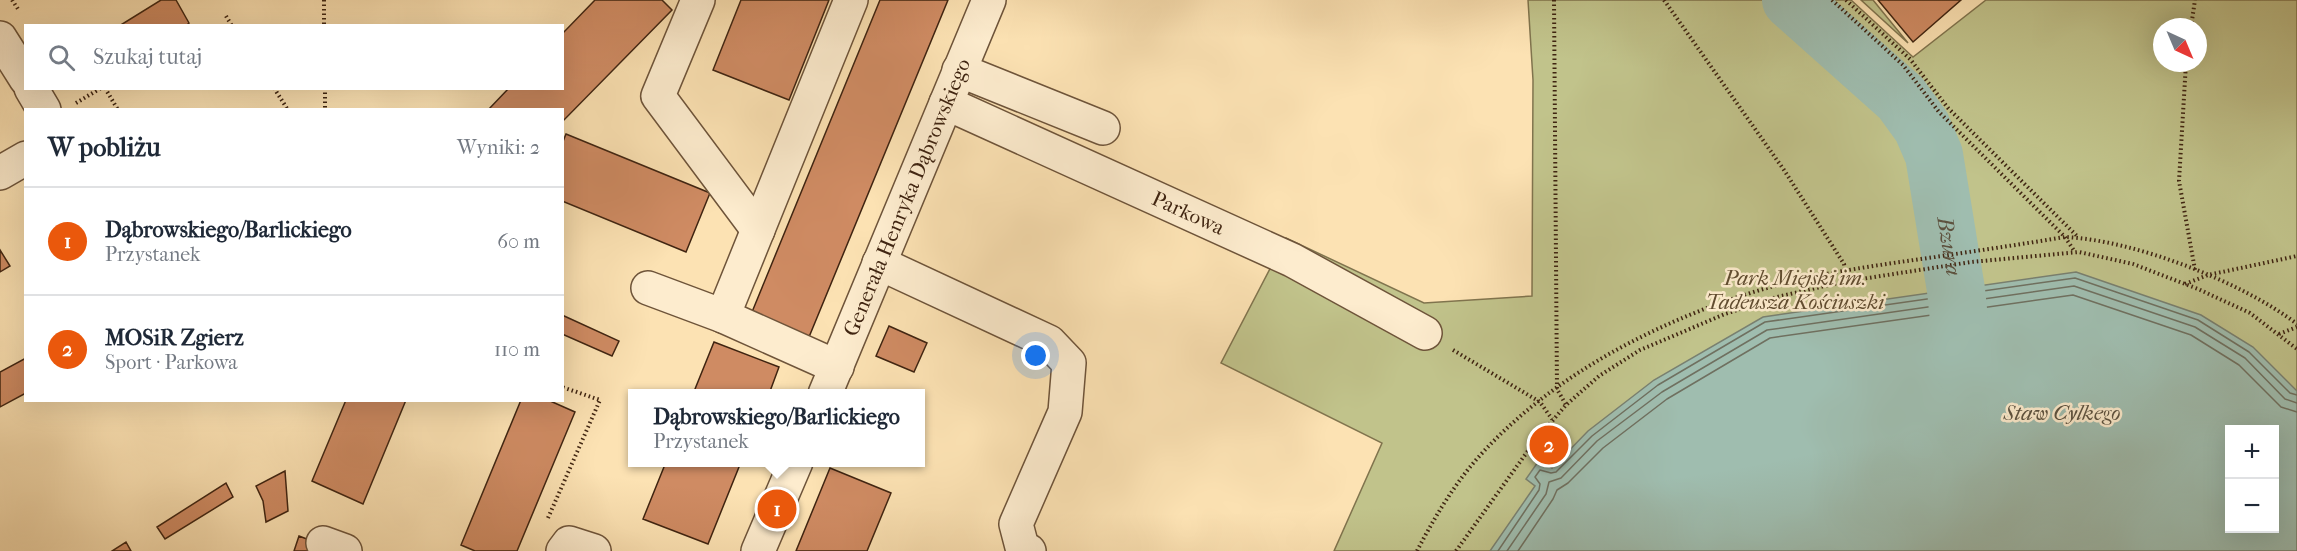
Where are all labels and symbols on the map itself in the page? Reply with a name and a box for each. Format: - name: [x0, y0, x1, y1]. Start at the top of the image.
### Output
- north arrow: [2153, 18, 2207, 72]
- street label: Generała Henryka Dąbrowskiego: [838, 55, 975, 340]
- street label: Parkowa: [1148, 186, 1228, 240]
- water label: Bzura: [1931, 214, 1966, 278]
- park label: Park Miejski im. Tadeusza Kościuszki: [1706, 266, 1886, 314]
- your location: [1021, 341, 1050, 370]
- water label: Staw Cylkego: [2003, 400, 2120, 426]
- pin: 2: [1530, 422, 1568, 468]
- pin: 1: [758, 486, 796, 532]

